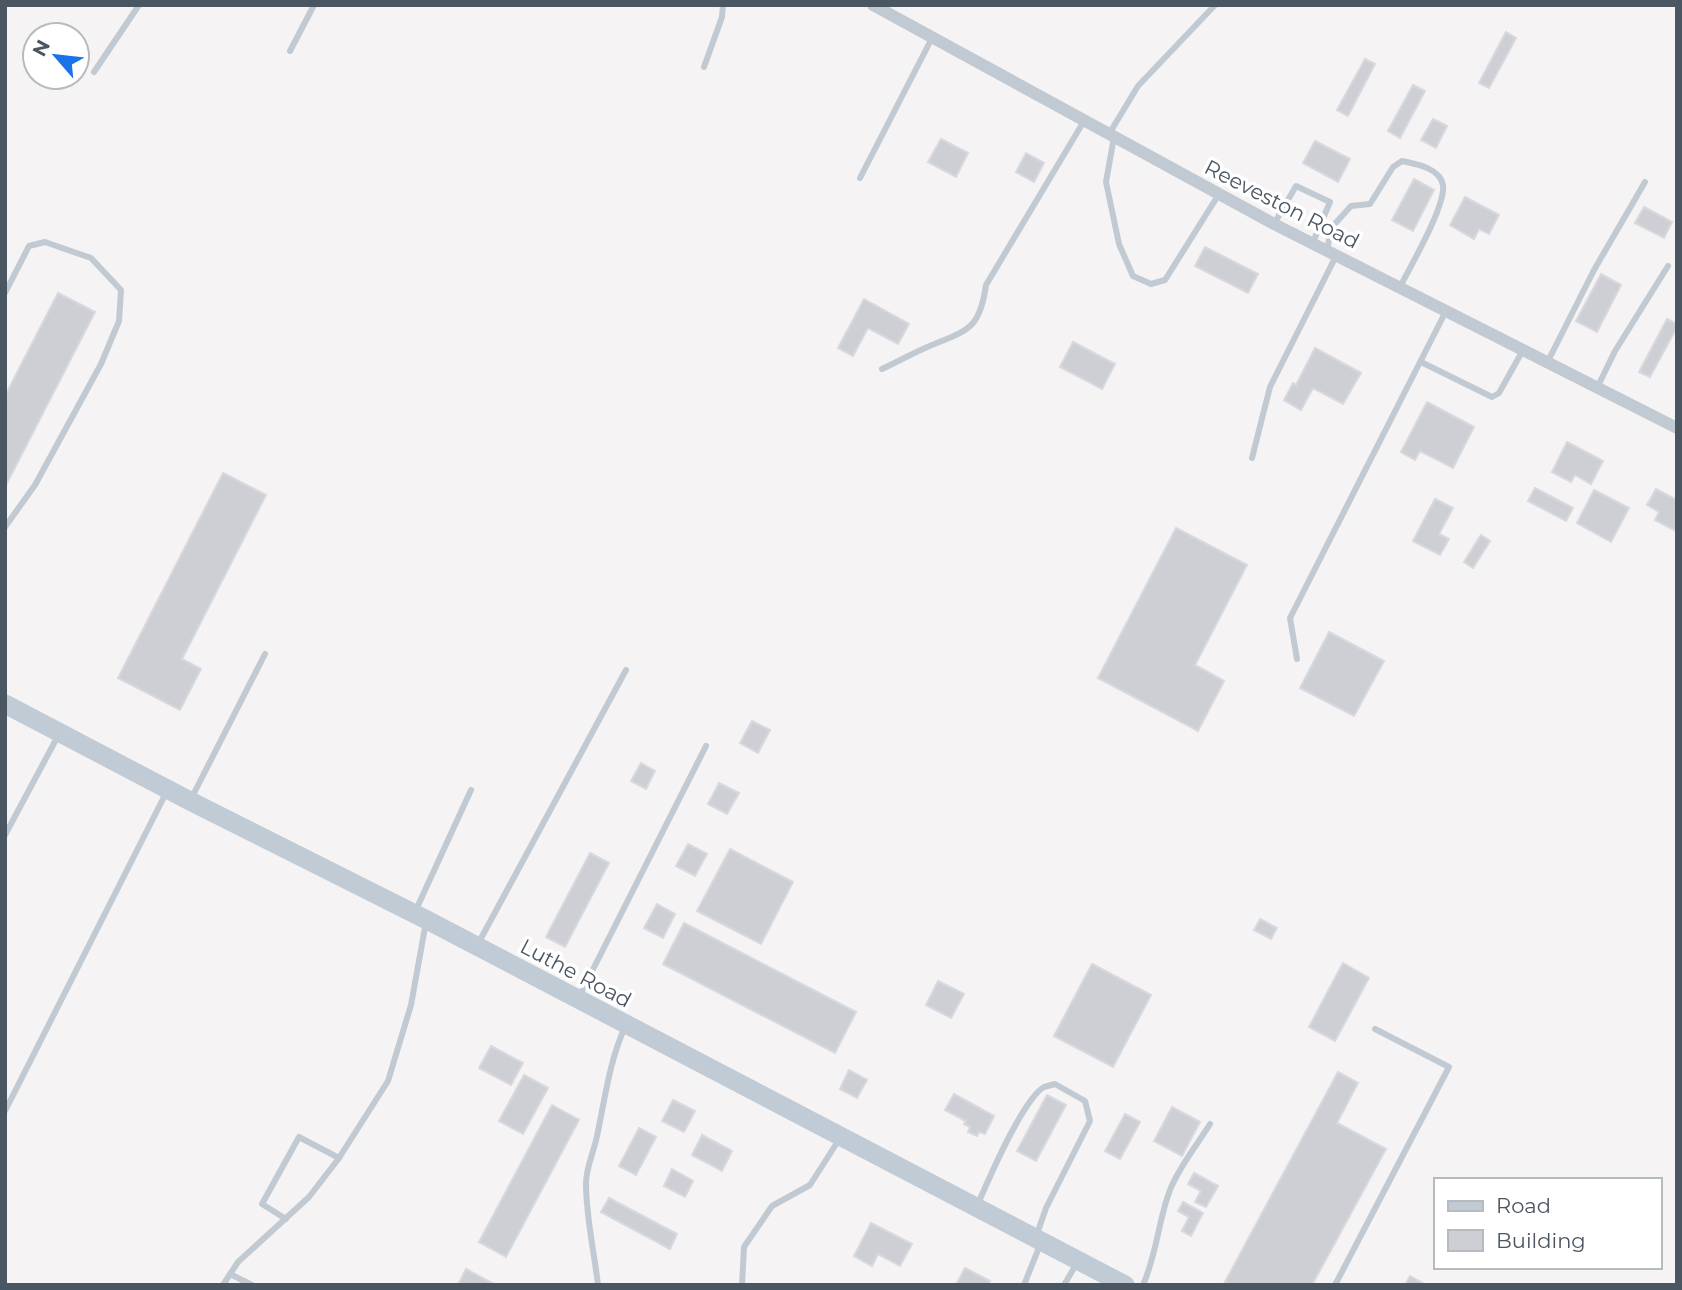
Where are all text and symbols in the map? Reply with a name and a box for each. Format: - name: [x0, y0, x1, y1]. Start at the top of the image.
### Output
- north arrow: [21, 21, 91, 91]
- text: N: [28, 36, 55, 60]
- street label: Reeveston Road: [1200, 154, 1364, 254]
- street label: Luthe Road: [516, 933, 636, 1013]
- legend: [1434, 1178, 1661, 1269]
- text: Road: [1496, 1193, 1551, 1218]
- text: Building: [1496, 1228, 1586, 1253]

